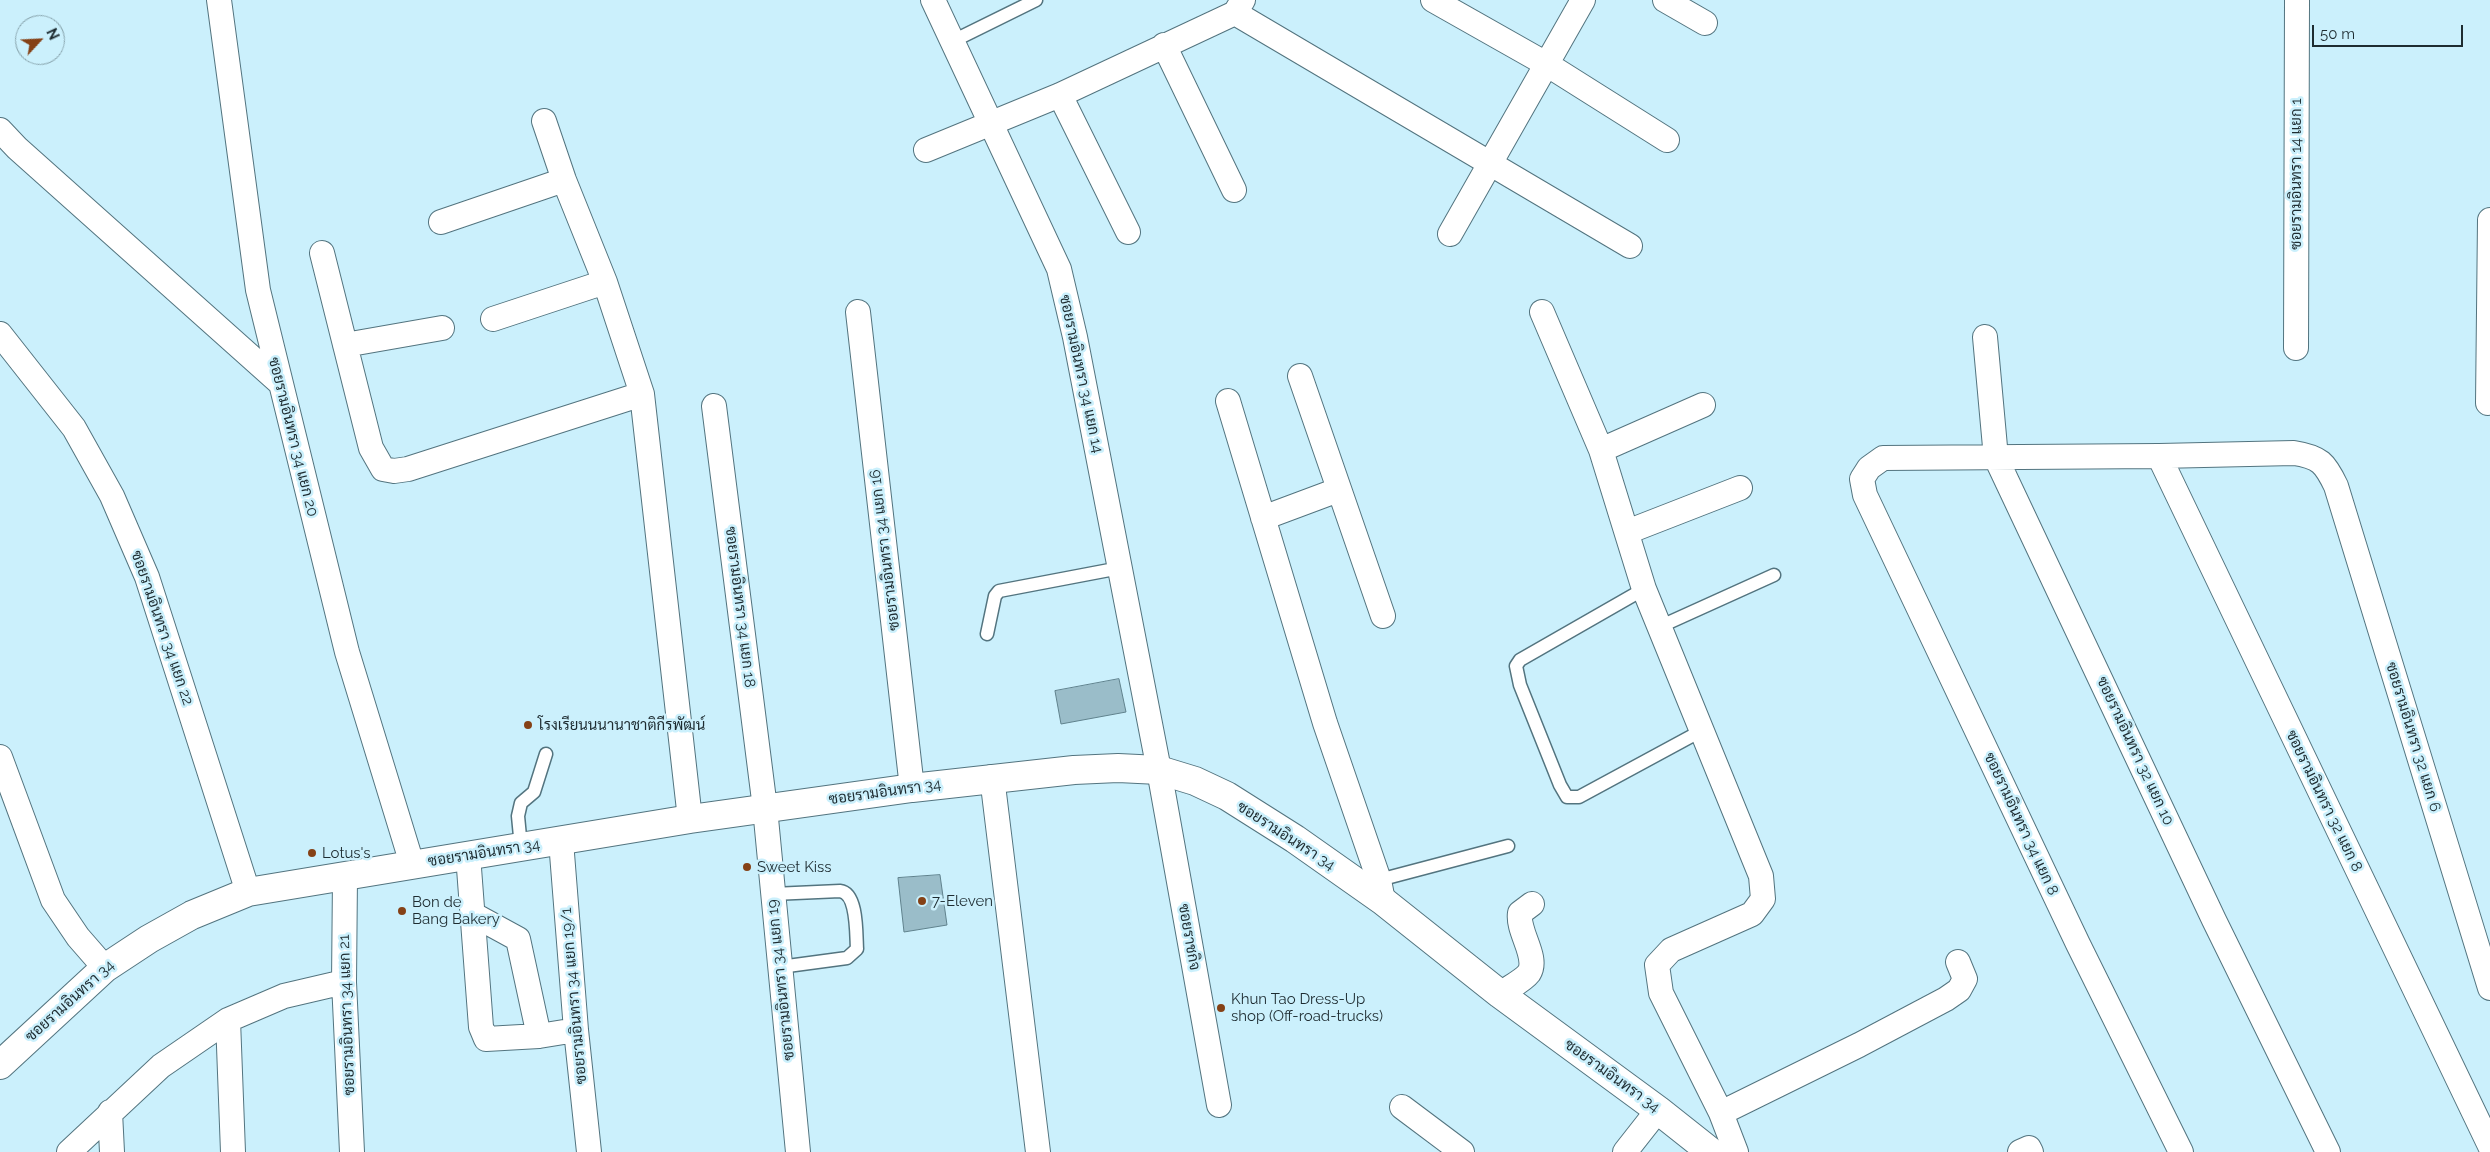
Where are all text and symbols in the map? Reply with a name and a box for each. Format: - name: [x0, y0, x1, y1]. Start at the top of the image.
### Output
- north arrow: [15, 15, 65, 65]
- scale bar: [2315, 15, 2466, 47]
- text: 50 m: [2320, 25, 2355, 43]
- text: N: [43, 26, 62, 42]
- street label: ซอยรามอินทรา 14 แยก 1: [2287, 98, 2305, 250]
- street label: ซอยรามอินทรา 34 แยก 14: [1055, 293, 1107, 455]
- street label: ซอยรามอินทรา 34 แยก 20: [264, 355, 322, 519]
- street label: ซอยรามอินทรา 34 แยก 16: [866, 468, 904, 632]
- street label: ซอยรามอินทรา 34 แยก 18: [721, 525, 759, 689]
- street label: ซอยรามอินทรา 34 แยก 22: [127, 548, 197, 708]
- street label: ซอยรามอินทรา 32 แยก 6: [2382, 660, 2444, 814]
- street label: ซอยรามอินทรา 32 แยก 10: [2093, 674, 2177, 828]
- place label: โรงเรียนนนานาชาติกีรพัฒน์: [538, 716, 705, 734]
- marker: โรงเรียนนนานาชาติกีรพัฒน์: [522, 719, 534, 731]
- street label: ซอยรามอินทรา 32 แยก 8: [2282, 727, 2366, 875]
- street label: ซอยรามอินทรา 34 แยก 8: [1980, 750, 2062, 898]
- street label: ซอยรามอินทรา 34: [828, 775, 942, 809]
- street label: ซอยรามอินทรา 34: [1234, 798, 1338, 874]
- street label: ซอยรามอินทรา 34: [427, 835, 541, 871]
- place label: Lotus's: [322, 844, 371, 862]
- marker: Lotus's: [306, 847, 318, 859]
- place label: Sweet Kiss: [757, 858, 832, 876]
- marker: Sweet Kiss: [741, 861, 753, 873]
- place label: 7-Eleven: [932, 892, 993, 910]
- place label: Bon de Bang Bakery: [412, 893, 500, 928]
- marker: 7-Eleven: [916, 895, 928, 907]
- street label: ซอยรามอินทรา 34 แยก 19: [764, 899, 798, 1061]
- street label: ซอยราชกิจ: [1174, 902, 1204, 972]
- marker: Bon de Bang Bakery: [396, 905, 408, 917]
- street label: ซอยรามอินทรา 34 แยก 19/1: [557, 907, 591, 1085]
- street label: ซอยรามอินทรา 34 แยก 21: [335, 934, 359, 1096]
- street label: ซอยรามอินทรา 34: [22, 956, 118, 1046]
- place label: Khun Tao Dress-Up shop (Off-road-trucks): [1231, 990, 1383, 1025]
- marker: Khun Tao Dress-Up shop (Off-road-trucks): [1215, 1002, 1227, 1014]
- street label: ซอยรามอินทรา 34: [1561, 1035, 1663, 1117]

